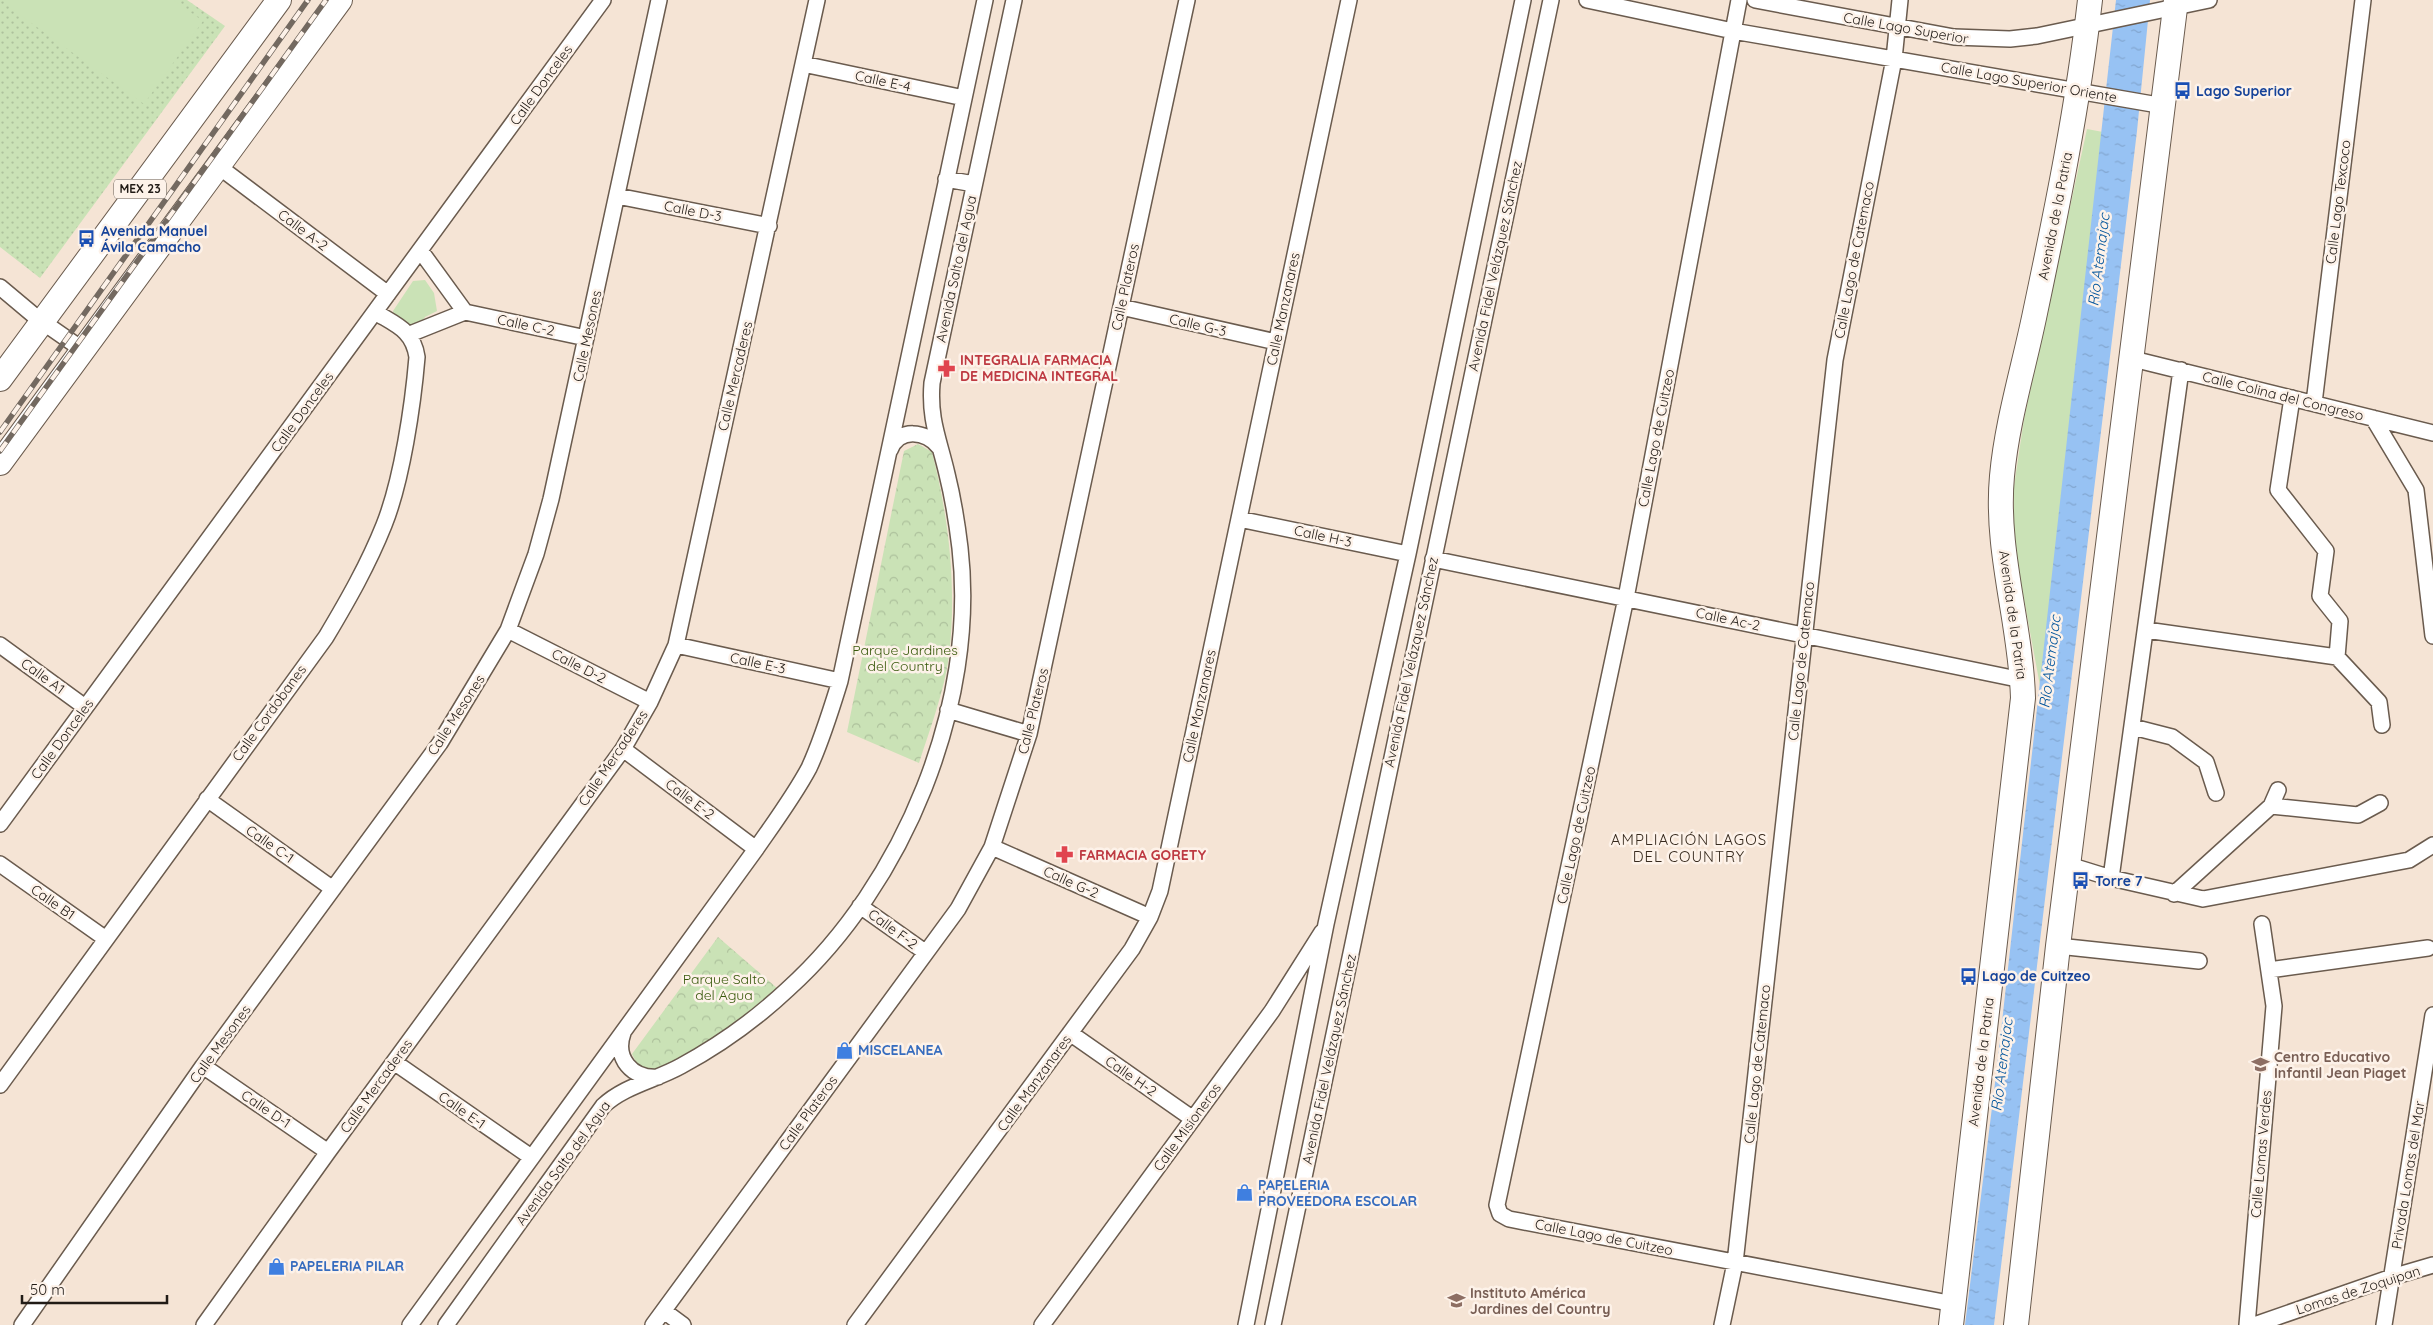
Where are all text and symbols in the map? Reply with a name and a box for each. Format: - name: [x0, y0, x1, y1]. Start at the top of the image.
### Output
- street label: Calle Lago Superior: [1842, 8, 1971, 48]
- street label: Calle Donceles: [506, 41, 576, 129]
- street label: Calle Lago Superior Oriente: [1940, 58, 2118, 106]
- street label: Calle E-4: [854, 66, 912, 96]
- bus stop icon: Lago Superior: [2172, 81, 2192, 101]
- place label: Lago Superior: [2196, 82, 2292, 100]
- street label: Calle Lago Texcoco: [2321, 139, 2355, 265]
- street label: Avenida de la Patria: [2034, 151, 2076, 281]
- street label: Avenida Fidel Velázquez Sánchez: [1464, 159, 1526, 373]
- road number: MEX 23: [114, 180, 166, 198]
- street label: Calle Lago de Catemaco: [1830, 180, 1878, 340]
- street label: Avenida Salto del Agua: [932, 194, 980, 344]
- street label: Calle D-3: [663, 197, 723, 225]
- street label: Calle A-2: [274, 205, 332, 255]
- water label: Río Atemajac: [2083, 211, 2114, 307]
- place label: Avenida Manuel Ávila Camacho: [101, 222, 208, 256]
- bus stop icon: Avenida Manuel Ávila Camacho: [77, 229, 97, 249]
- street label: Calle Plateros: [1107, 242, 1143, 332]
- street label: Calle Manzanares: [1262, 251, 1304, 367]
- street label: Calle Mesones: [569, 289, 605, 383]
- street label: Calle C-2: [496, 310, 556, 340]
- street label: Calle G-3: [1168, 310, 1228, 340]
- street label: Calle Mercaderes: [714, 319, 756, 433]
- place label: INTEGRALIA FARMACIA DE MEDICINA INTEGRAL: [960, 351, 1118, 385]
- pharmacy icon: INTEGRALIA FARMACIA DE MEDICINA INTEGRAL: [936, 358, 956, 378]
- street label: Calle Lago de Cuitzeo: [1634, 367, 1678, 509]
- street label: Calle Colina del Congreso: [2200, 367, 2366, 425]
- street label: Calle Donceles: [267, 368, 337, 456]
- street label: Calle H-3: [1292, 521, 1354, 551]
- street label: Avenida de la Patria: [1995, 549, 2031, 681]
- street label: Avenida Fidel Velázquez Sánchez: [1380, 555, 1442, 769]
- street label: Calle Lago de Catemaco: [1784, 581, 1818, 741]
- street label: Calle Ac-2: [1694, 603, 1762, 635]
- water label: Río Atemajac: [2034, 613, 2065, 709]
- park label: Parque Jardines del Country: [852, 641, 958, 675]
- street label: Calle D-2: [549, 645, 610, 688]
- street label: Calle E-3: [729, 648, 787, 678]
- street label: Calle Manzanares: [1178, 648, 1220, 764]
- street label: Calle A1: [18, 654, 68, 698]
- street label: Calle Cordobanes: [228, 661, 310, 765]
- street label: Calle Plateros: [1014, 666, 1052, 756]
- street label: Calle Mesones: [423, 671, 489, 759]
- street label: Calle Donceles: [27, 695, 97, 783]
- street label: Calle Mercaderes: [574, 707, 652, 809]
- street label: Calle Lago de Cuitzeo: [1553, 764, 1599, 906]
- street label: Calle E-2: [662, 775, 718, 823]
- street label: Calle C-1: [242, 821, 298, 867]
- district label: AMPLIACIÓN LAGOS DEL COUNTRY: [1611, 830, 1767, 866]
- pharmacy icon: FARMACIA GORETY: [1055, 845, 1075, 865]
- place label: FARMACIA GORETY: [1079, 846, 1207, 864]
- street label: Calle G-2: [1041, 862, 1102, 902]
- bus stop icon: Torre 7: [2071, 871, 2091, 891]
- place label: Torre 7: [2095, 872, 2143, 890]
- street label: Calle B1: [27, 880, 79, 924]
- street label: Calle F-2: [865, 905, 921, 953]
- street label: Avenida Fidel Velázquez Sánchez: [1298, 952, 1360, 1166]
- bus stop icon: Lago de Cuitzeo: [1958, 966, 1978, 986]
- place label: Lago de Cuitzeo: [1982, 967, 2091, 985]
- park label: Parque Salto del Agua: [683, 970, 765, 1004]
- street label: Calle Lago de Catemaco: [1740, 984, 1774, 1144]
- street label: Avenida de la Patria: [1964, 996, 1998, 1128]
- street label: Calle Mesones: [185, 1001, 255, 1087]
- water label: Río Atemajac: [1986, 1016, 2017, 1112]
- street label: Calle Manzanares: [993, 1031, 1075, 1135]
- street label: Calle Mercaderes: [336, 1035, 416, 1137]
- shop icon: MISCELANEA: [834, 1040, 854, 1060]
- place label: MISCELANEA: [858, 1041, 943, 1059]
- place label: Centro Educativo Infantil Jean Piaget: [2274, 1048, 2407, 1082]
- street label: Calle H-2: [1102, 1052, 1161, 1100]
- school or university icon: Centro Educativo Infantil Jean Piaget: [2250, 1055, 2270, 1075]
- street label: Calle Plateros: [775, 1072, 841, 1154]
- street label: Calle Misioneros: [1149, 1079, 1225, 1175]
- street label: Calle D-1: [238, 1086, 294, 1132]
- street label: Calle E-1: [435, 1087, 489, 1133]
- street label: Calle Lomas Verdes: [2246, 1089, 2276, 1219]
- street label: Avenida Salto del Agua: [512, 1097, 614, 1229]
- street label: Privada Lomas del Mar: [2387, 1099, 2429, 1250]
- place label: PAPELERIA PROVEEDORA ESCOLAR: [1258, 1176, 1418, 1210]
- shop icon: PAPELERIA PROVEEDORA ESCOLAR: [1234, 1183, 1254, 1203]
- street label: Calle Lago de Cuitzeo: [1533, 1215, 1675, 1259]
- shop icon: PAPELERIA PILAR: [266, 1256, 286, 1276]
- place label: PAPELERIA PILAR: [290, 1257, 405, 1275]
- street label: Lomas de Zoquipan: [2294, 1261, 2422, 1319]
- scale bar: [22, 1272, 168, 1304]
- text: 50 m: [30, 1280, 65, 1299]
- place label: Instituto América Jardines del Country: [1470, 1284, 1611, 1318]
- school or university icon: Instituto América Jardines del Country: [1446, 1291, 1466, 1311]

